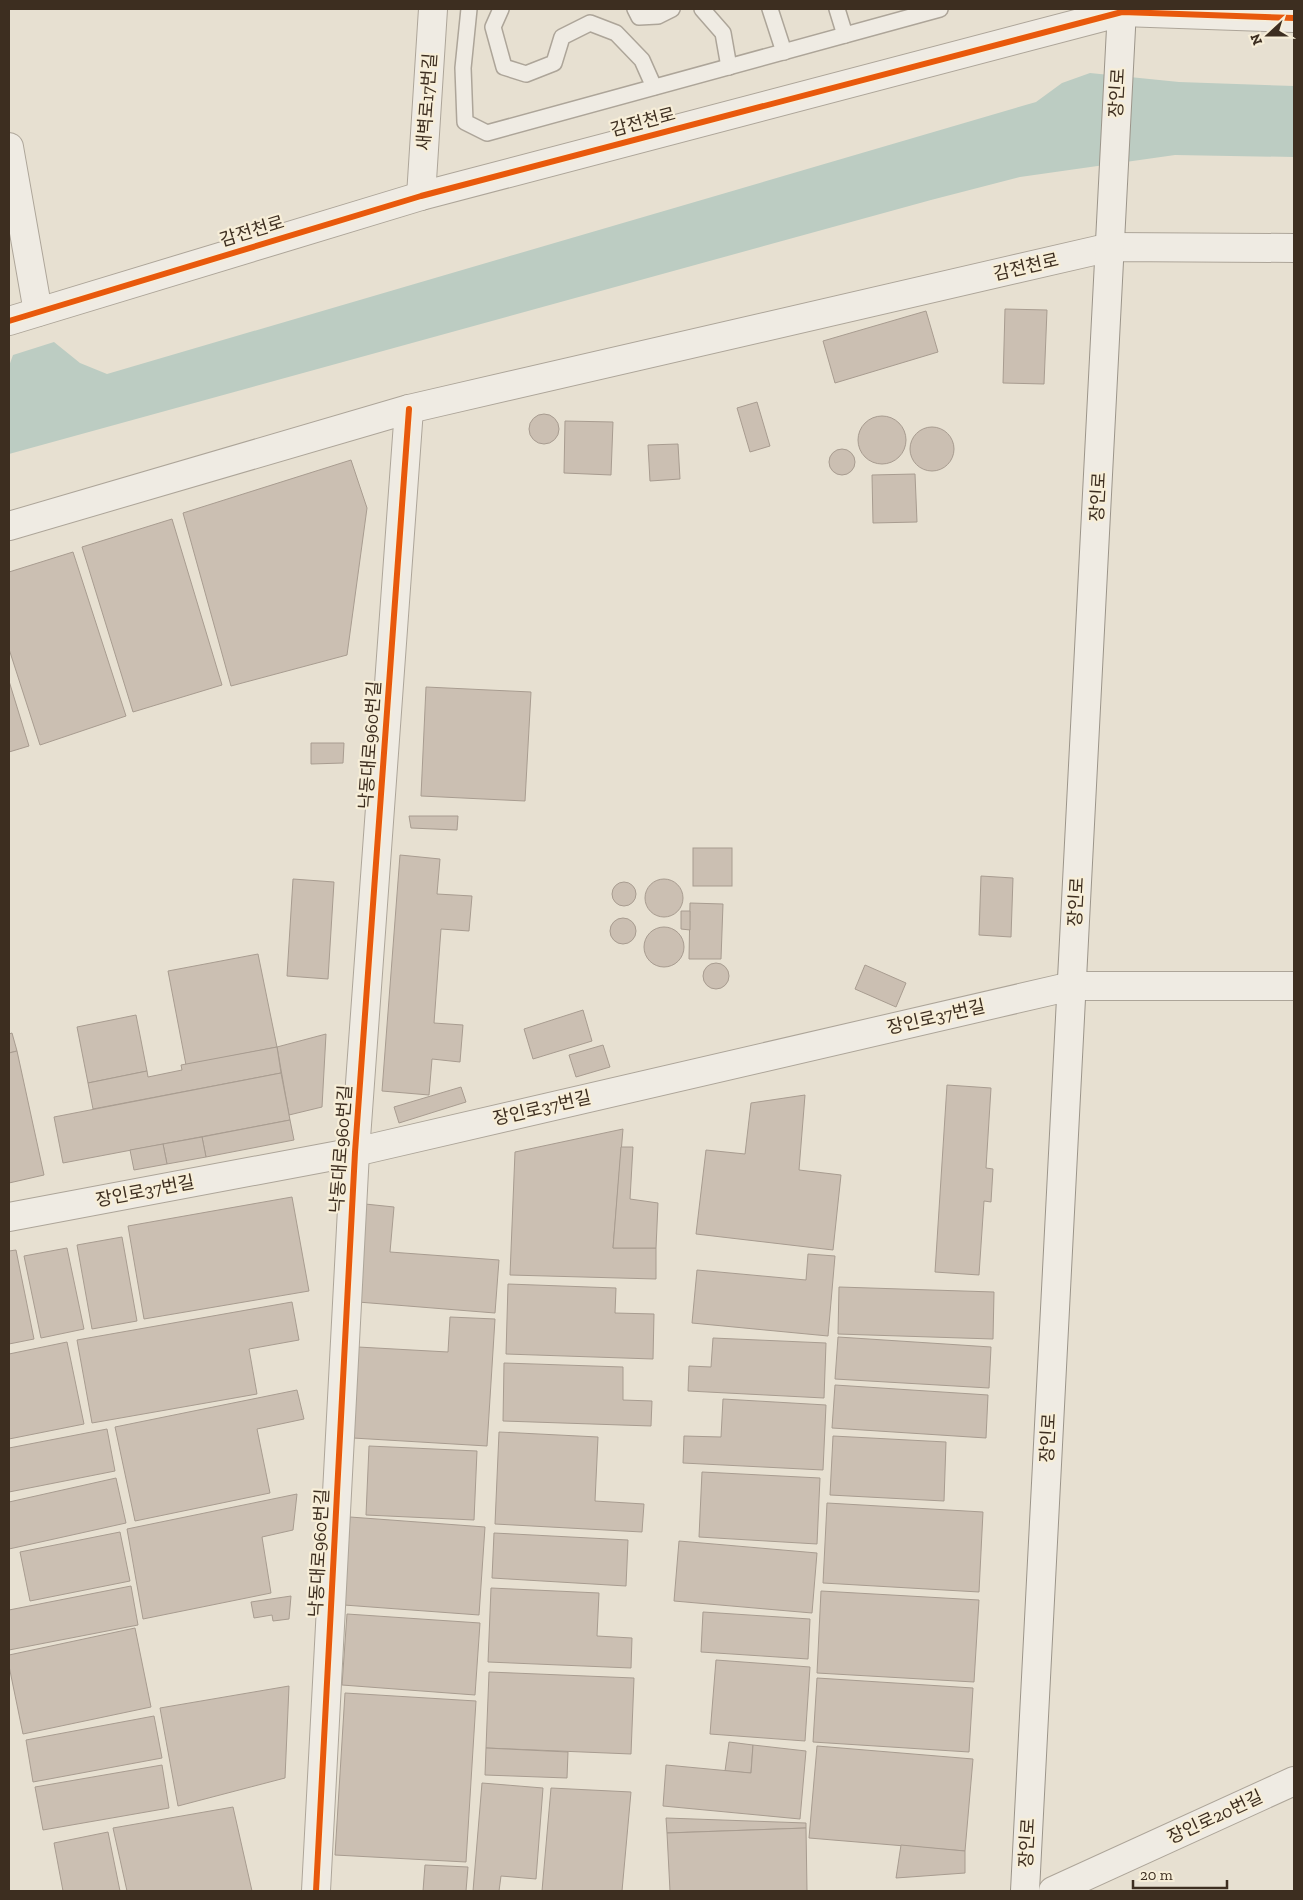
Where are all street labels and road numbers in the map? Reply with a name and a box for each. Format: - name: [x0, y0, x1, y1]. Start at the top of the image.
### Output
- street label: 새벽로17번길: [413, 52, 441, 152]
- street label: 장인로: [1105, 68, 1129, 118]
- street label: 감전천로: [608, 103, 678, 141]
- street label: 감전천로: [217, 211, 287, 251]
- street label: 감전천로: [991, 249, 1061, 285]
- street label: 장인로: [1086, 472, 1110, 522]
- street label: 낙동대로960번길: [355, 680, 385, 810]
- street label: 장인로: [1064, 877, 1088, 927]
- street label: 장인로37번길: [885, 995, 987, 1039]
- street label: 낙동대로960번길: [326, 1084, 356, 1214]
- street label: 장인로37번길: [491, 1086, 593, 1130]
- street label: 장인로37번길: [94, 1171, 196, 1211]
- street label: 장인로: [1036, 1413, 1060, 1463]
- street label: 낙동대로960번길: [305, 1488, 333, 1618]
- street label: 장인로20번길: [1164, 1785, 1266, 1849]
- street label: 장인로: [1015, 1818, 1039, 1868]

